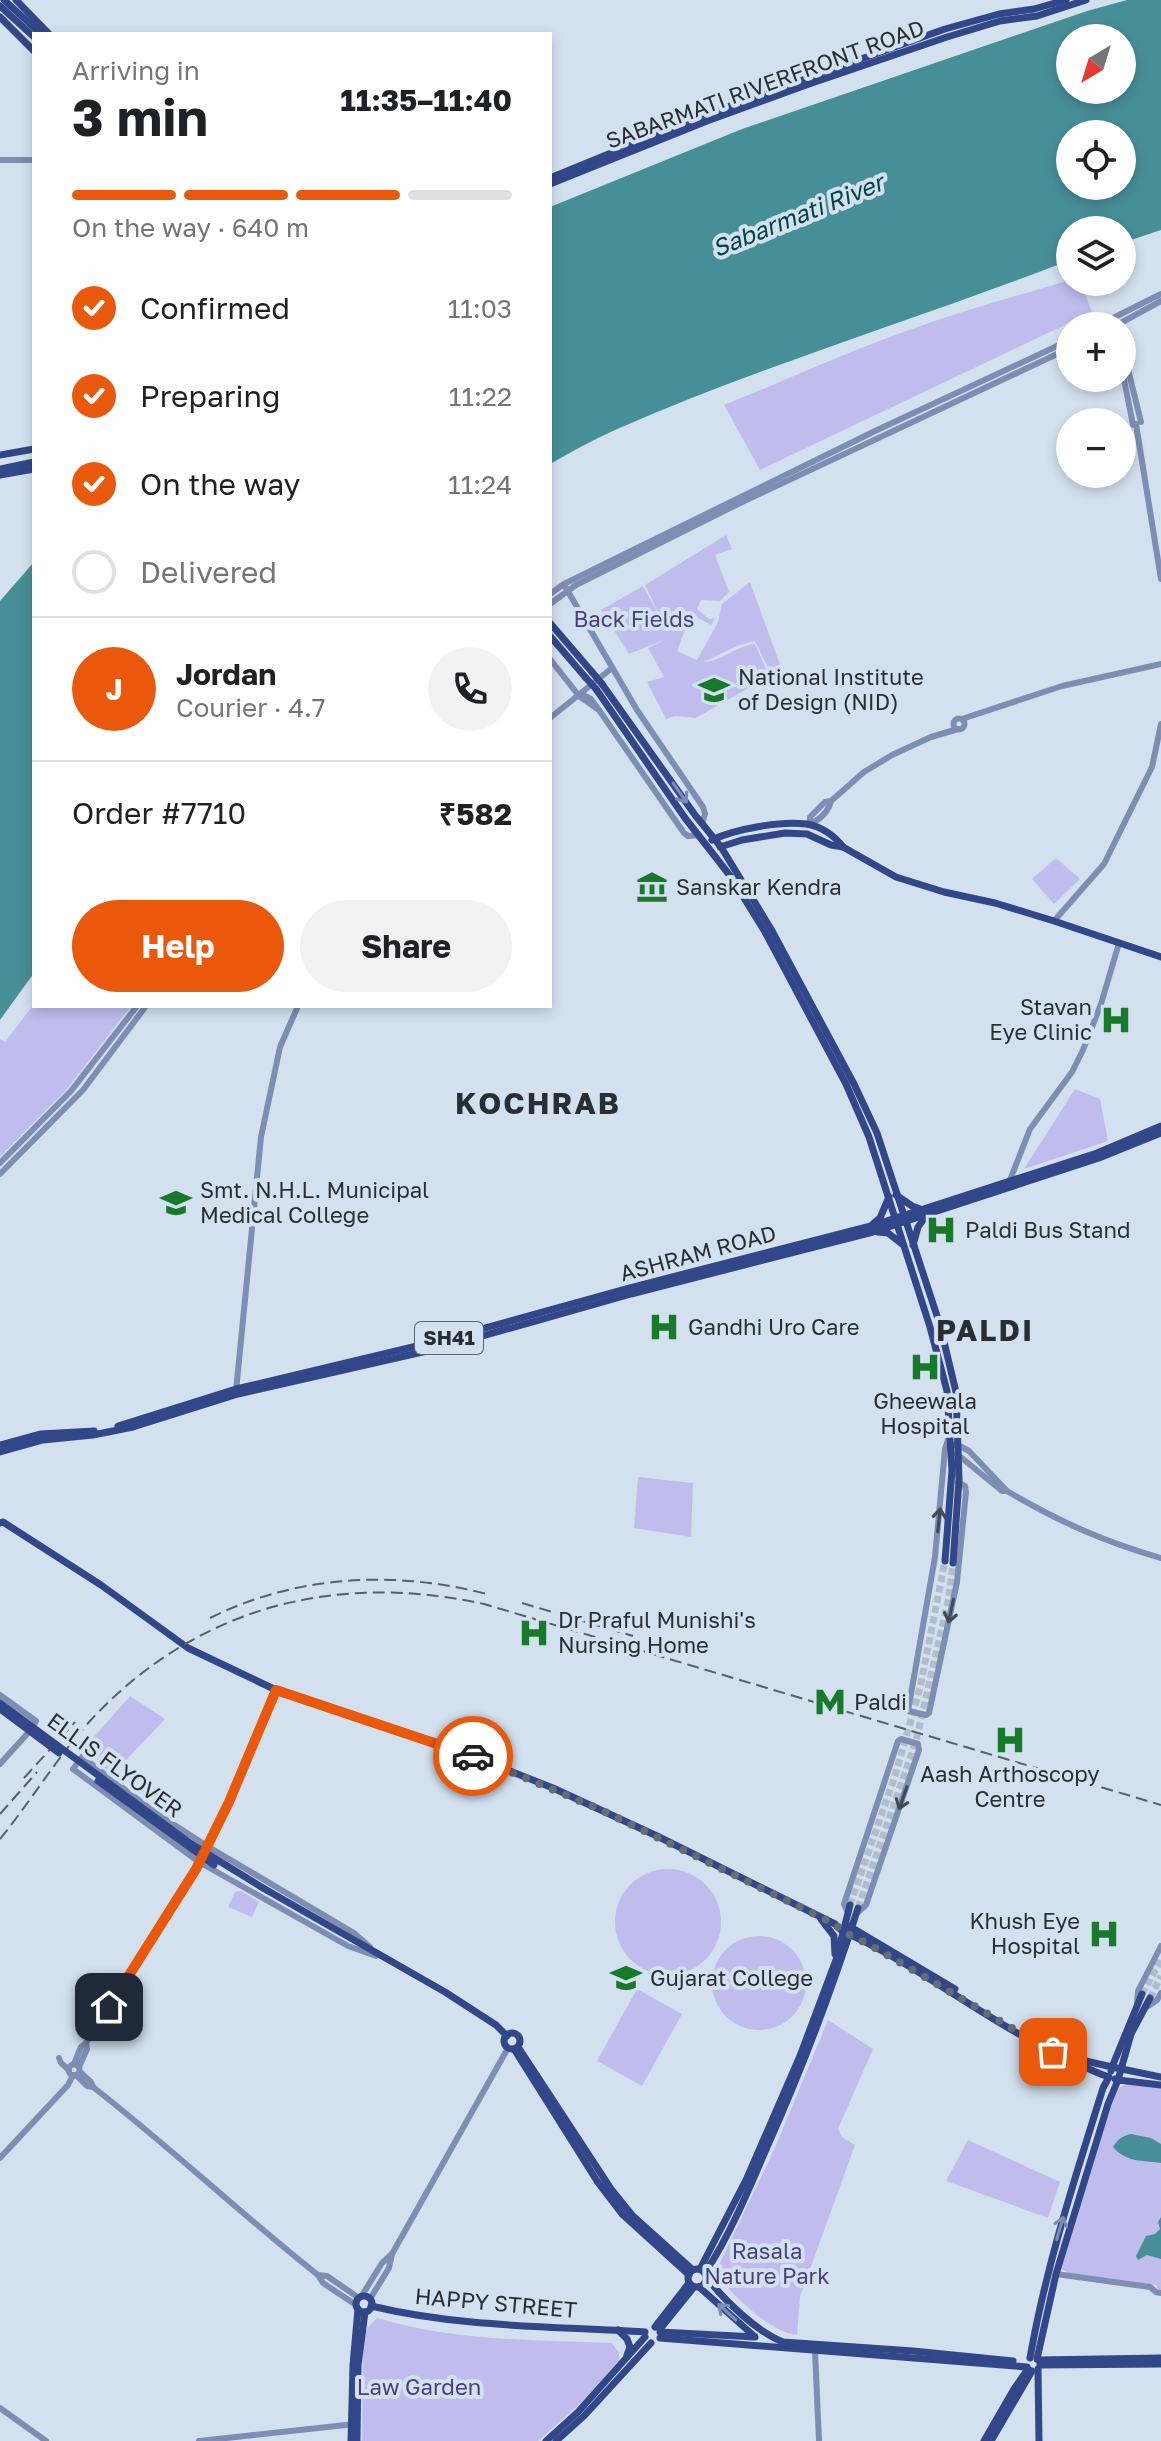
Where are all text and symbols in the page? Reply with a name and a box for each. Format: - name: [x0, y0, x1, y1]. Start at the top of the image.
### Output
- street label: SABARMATI RIVERFRONT ROAD: [602, 13, 928, 154]
- north arrow: [1056, 24, 1136, 104]
- map controls: [1056, 24, 1136, 488]
- text: Arriving in: [72, 55, 200, 86]
- text: 11:35–11:40: [340, 82, 512, 118]
- text: 3 min: [72, 85, 208, 147]
- button: locate: [1056, 120, 1136, 200]
- water label: Sabarmati River: [708, 166, 891, 262]
- text: On the way · 640 m: [72, 212, 309, 243]
- button: layers: [1056, 216, 1136, 296]
- icon: check: [72, 286, 116, 330]
- text: Confirmed: [140, 290, 290, 326]
- text: 11:03: [448, 293, 512, 324]
- button: +: [1056, 312, 1136, 392]
- icon: check: [72, 374, 116, 418]
- text: Preparing: [140, 378, 281, 414]
- text: 11:22: [449, 381, 512, 412]
- button: −: [1056, 408, 1136, 488]
- icon: check: [72, 462, 116, 506]
- text: On the way: [140, 466, 300, 502]
- text: 11:24: [448, 469, 512, 500]
- text: Delivered: [140, 554, 277, 590]
- park label: Back Fields: [574, 605, 694, 632]
- button: phone: [428, 647, 512, 731]
- text: Jordan: [176, 656, 276, 692]
- place label: National Institute of Design (NID): [738, 663, 924, 715]
- text: J: [105, 671, 123, 707]
- school or university icon: National Institute of Design (NID): [697, 673, 731, 707]
- text: Courier · 4.7: [176, 692, 326, 723]
- one-way arrow: [672, 782, 688, 804]
- text: Order #7710: [72, 795, 246, 831]
- text: ₹582: [439, 796, 512, 832]
- museum icon: Sanskar Kendra: [635, 870, 669, 904]
- place label: Sanskar Kendra: [676, 873, 842, 900]
- button: Help: [72, 900, 284, 992]
- button: Share: [300, 900, 512, 992]
- place label: Stavan Eye Clinic: [989, 993, 1092, 1045]
- hospital icon: Stavan Eye Clinic: [1099, 1003, 1133, 1037]
- district label: KOCHRAB: [455, 1085, 621, 1121]
- place label: Smt. N.H.L. Municipal Medical College: [200, 1176, 429, 1228]
- school or university icon: Smt. N.H.L. Municipal Medical College: [159, 1186, 193, 1220]
- hospital icon: Paldi Bus Stand: [924, 1213, 958, 1247]
- place label: Paldi Bus Stand: [965, 1216, 1131, 1243]
- street label: ASHRAM ROAD: [617, 1219, 779, 1286]
- hospital icon: Gandhi Uro Care: [647, 1310, 681, 1344]
- district label: PALDI: [936, 1312, 1034, 1348]
- place label: Gandhi Uro Care: [688, 1313, 860, 1340]
- road number: SH41: [415, 1322, 483, 1354]
- hospital icon: Gheewala Hospital: [908, 1350, 942, 1384]
- place label: Gheewala Hospital: [873, 1387, 977, 1439]
- one-way arrow: [931, 1507, 946, 1534]
- one-way arrow: [943, 1598, 958, 1623]
- place label: Dr Praful Munishi's Nursing Home: [558, 1606, 756, 1658]
- hospital icon: Dr Praful Munishi's Nursing Home: [517, 1616, 551, 1650]
- metro station icon: Paldi: [813, 1685, 847, 1719]
- place label: Paldi: [854, 1688, 907, 1715]
- street label: ELLIS FLYOVER: [42, 1707, 188, 1823]
- courier: [433, 1716, 513, 1796]
- hospital icon: Aash Arthoscopy Centre: [993, 1723, 1027, 1757]
- icon: car: [451, 1734, 495, 1778]
- place label: Aash Arthoscopy Centre: [920, 1760, 1100, 1812]
- one-way arrow: [895, 1785, 910, 1810]
- place label: Khush Eye Hospital: [969, 1907, 1080, 1959]
- hospital icon: Khush Eye Hospital: [1087, 1917, 1121, 1951]
- school or university icon: Gujarat College: [609, 1961, 643, 1995]
- place label: Gujarat College: [650, 1964, 813, 1991]
- pin: [75, 1973, 143, 2041]
- icon: home: [87, 1985, 131, 2029]
- pin: [1019, 2018, 1087, 2086]
- icon: bag: [1031, 2030, 1075, 2074]
- one-way arrow: [1053, 2215, 1068, 2241]
- park label: Rasala Nature Park: [704, 2237, 830, 2289]
- street label: HAPPY STREET: [414, 2282, 579, 2323]
- one-way arrow: [717, 2304, 737, 2322]
- park label: Law Garden: [357, 2373, 481, 2400]

